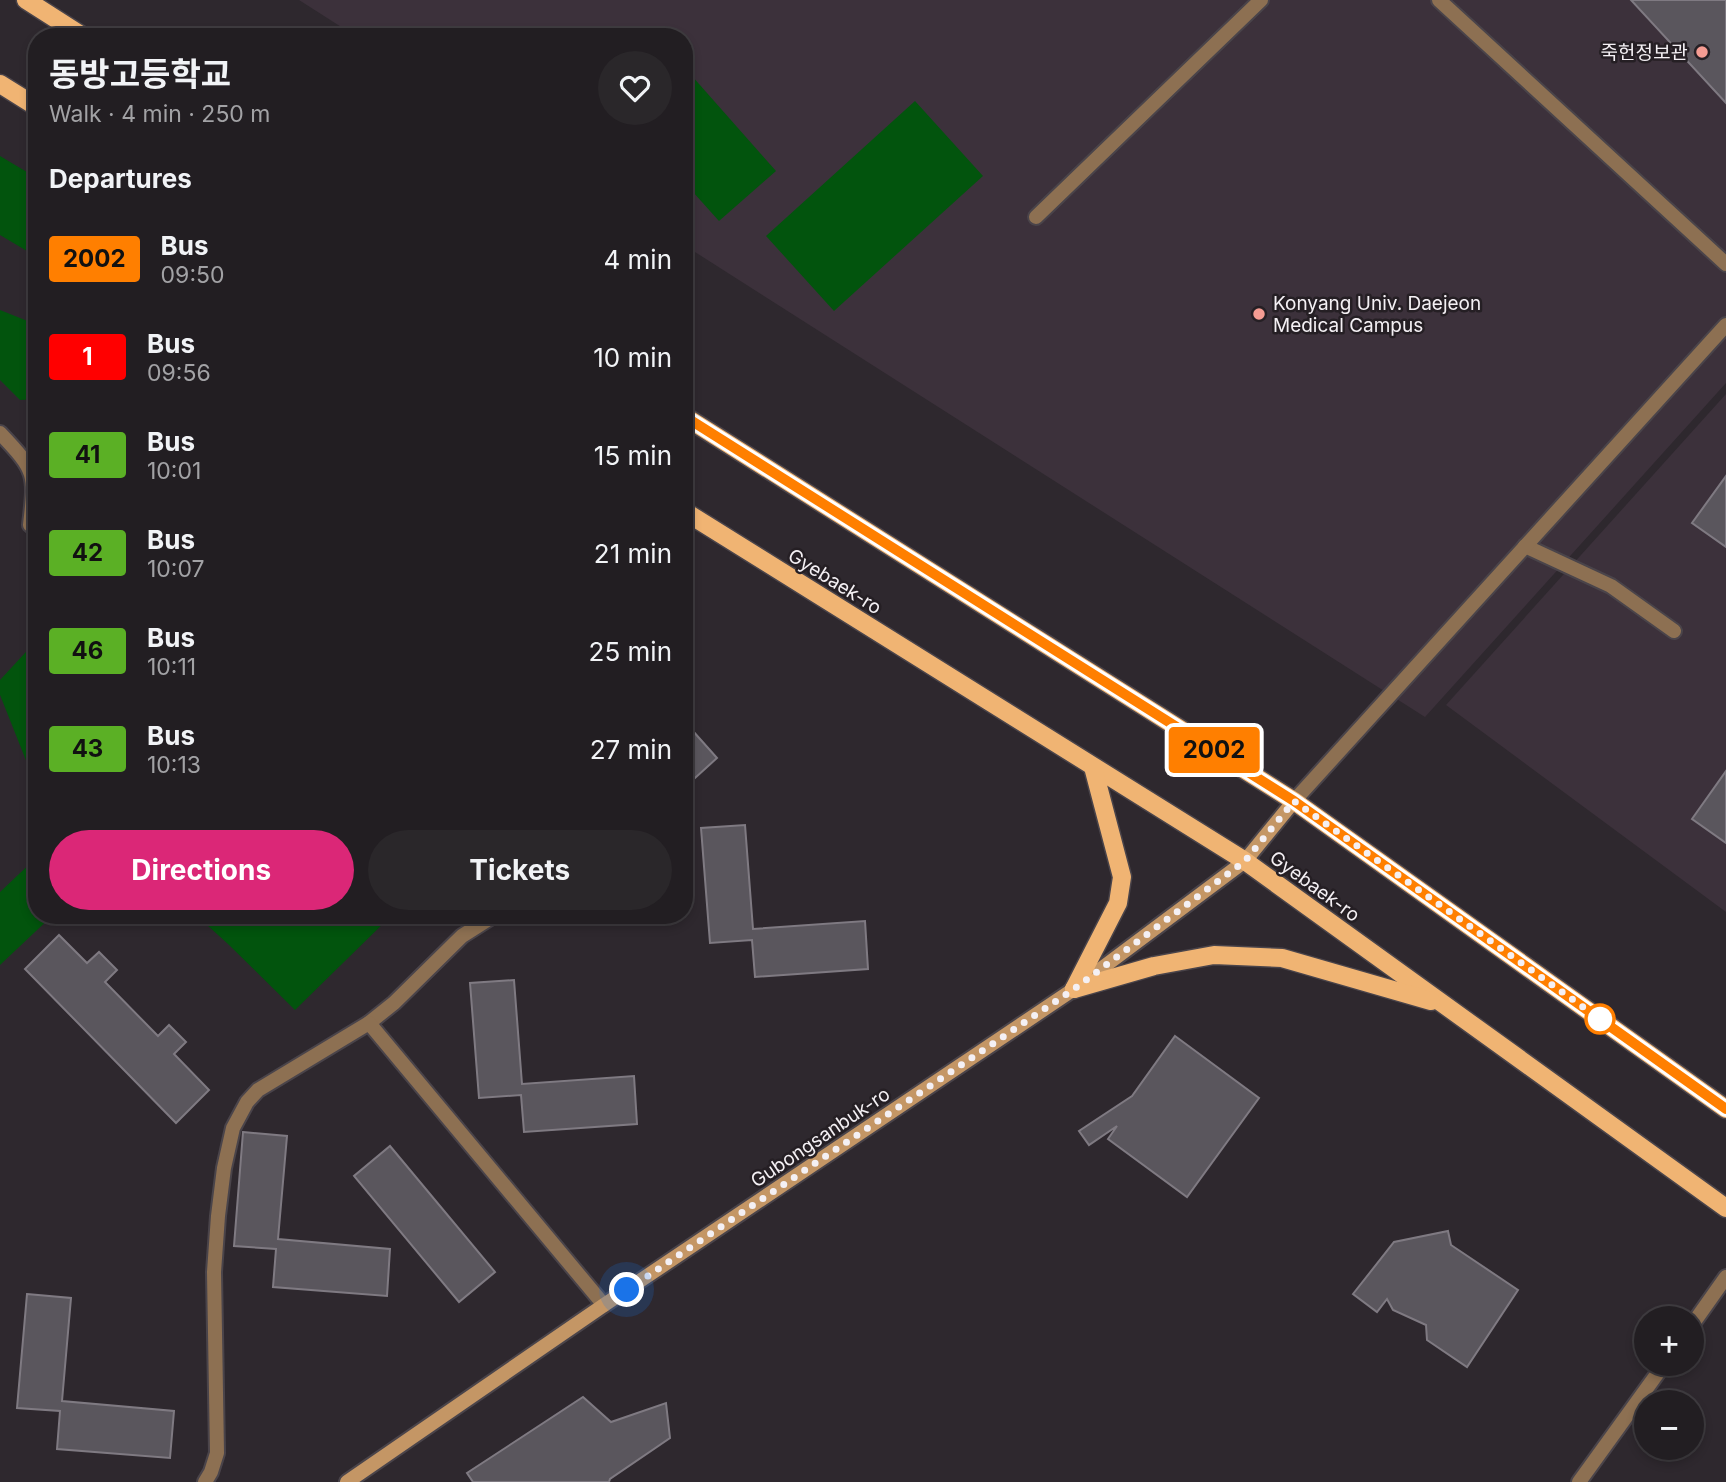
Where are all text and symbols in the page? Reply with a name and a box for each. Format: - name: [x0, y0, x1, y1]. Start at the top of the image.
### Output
- place label: 죽헌정보관: [1601, 41, 1688, 64]
- marker: 죽헌정보관: [1694, 44, 1710, 60]
- button: heart: [598, 51, 672, 125]
- text: 동방고등학교: [49, 54, 231, 94]
- text: Walk · 4 min · 250 m: [49, 100, 271, 128]
- text: Departures: [49, 163, 192, 194]
- text: Bus: [161, 230, 209, 261]
- text: 2002: [63, 244, 126, 273]
- text: 4 min: [603, 244, 672, 275]
- text: 09:50: [161, 261, 225, 289]
- place label: Konyang Univ. Daejeon Medical Campus: [1273, 292, 1481, 337]
- marker: Konyang Univ. Daejeon Medical Campus: [1251, 306, 1267, 322]
- text: Bus: [147, 328, 195, 359]
- text: 1: [82, 342, 93, 371]
- text: 10 min: [593, 342, 672, 373]
- text: 09:56: [147, 359, 211, 387]
- text: Bus: [147, 426, 195, 457]
- text: 41: [75, 440, 100, 469]
- text: 15 min: [594, 440, 672, 471]
- text: 10:01: [147, 457, 201, 485]
- text: Bus: [147, 524, 195, 555]
- text: 42: [72, 538, 103, 567]
- text: 21 min: [594, 538, 672, 569]
- street label: Gyebaek-ro: [784, 544, 886, 619]
- text: 10:07: [147, 555, 205, 583]
- text: Bus: [147, 622, 195, 653]
- text: 46: [72, 636, 103, 665]
- text: 25 min: [589, 636, 672, 667]
- text: 10:11: [147, 653, 196, 681]
- text: Bus: [147, 720, 195, 751]
- line badge: 2002: [1165, 727, 1263, 773]
- text: 43: [72, 734, 103, 763]
- text: 27 min: [590, 734, 672, 765]
- text: 2002: [1183, 735, 1245, 764]
- text: 10:13: [147, 751, 201, 779]
- button: Directions: [49, 830, 354, 910]
- button: Tickets: [368, 830, 672, 910]
- street label: Gyebaek-ro: [1265, 846, 1364, 927]
- unlabelled marker: [1585, 1004, 1615, 1034]
- street label: Gubongsanbuk-ro: [746, 1082, 894, 1192]
- your location: [609, 1272, 644, 1307]
- map controls: [1634, 1306, 1704, 1460]
- button: +: [1634, 1306, 1704, 1376]
- button: −: [1634, 1390, 1704, 1460]

